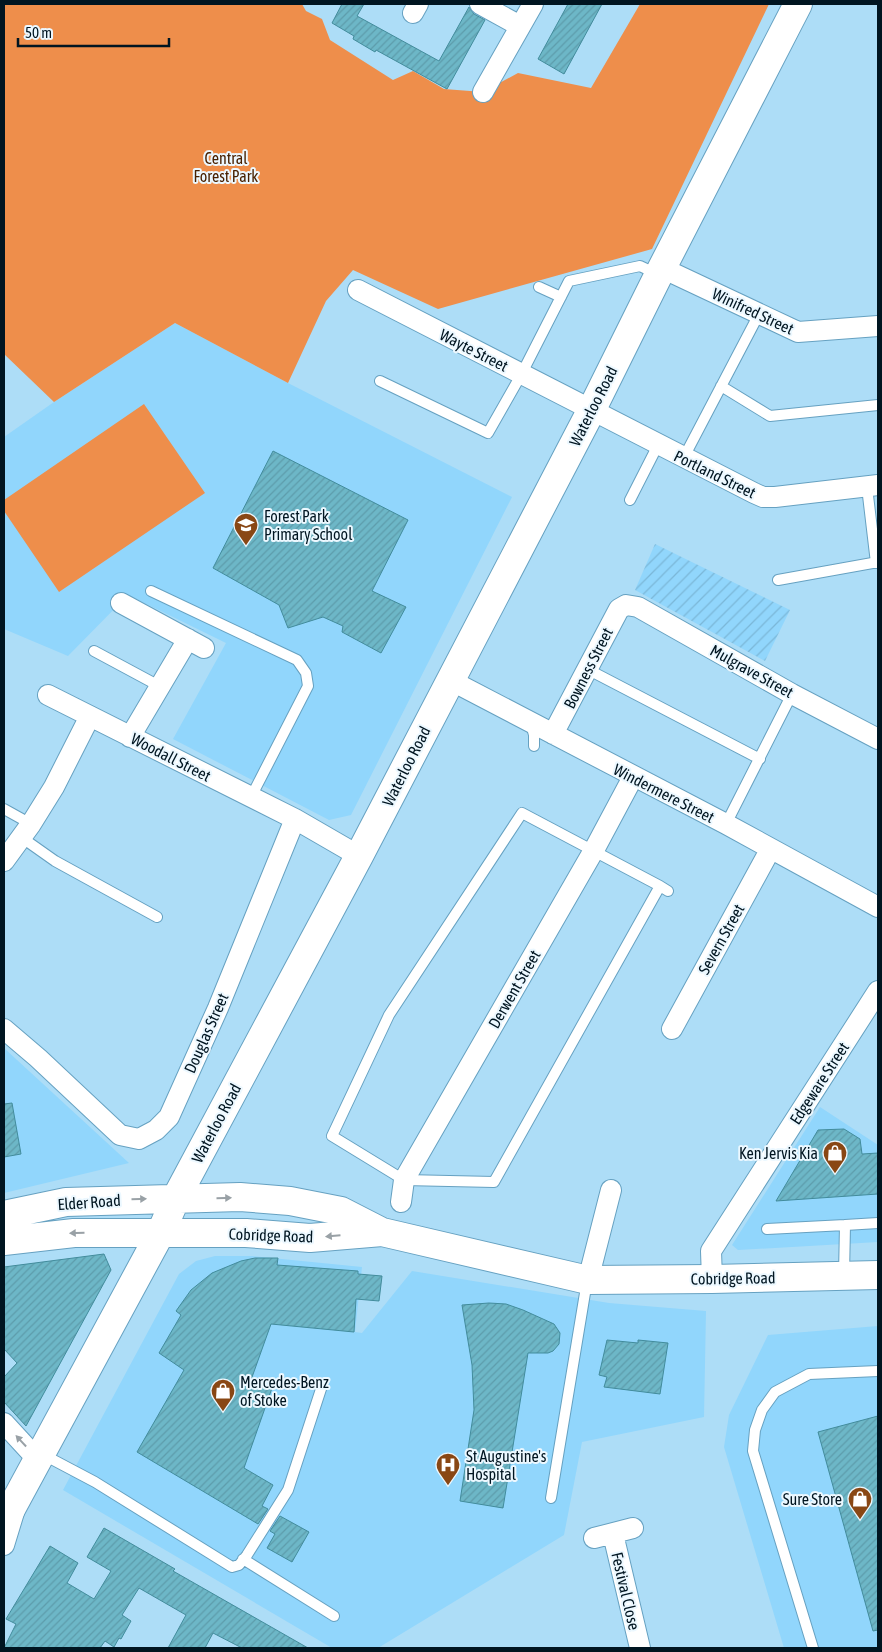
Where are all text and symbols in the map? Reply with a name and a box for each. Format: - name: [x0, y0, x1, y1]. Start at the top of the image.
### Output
- scale bar: [18, 15, 169, 47]
- text: 50 m: [25, 24, 52, 41]
- park label: Central Forest Park: [194, 149, 258, 185]
- street label: Winifred Street: [709, 284, 797, 338]
- street label: Wayte Street: [436, 325, 511, 376]
- street label: Waterloo Road: [565, 363, 621, 449]
- street label: Portland Street: [671, 446, 759, 502]
- place label: Forest Park Primary School: [264, 507, 353, 544]
- school or university icon: Forest Park Primary School: [233, 512, 259, 546]
- street label: Bowness Street: [560, 624, 616, 711]
- street label: Mulgrave Street: [707, 641, 797, 702]
- street label: Waterloo Road: [378, 723, 434, 809]
- street label: Woodall Street: [128, 729, 214, 785]
- street label: Windermere Street: [611, 760, 718, 826]
- street label: Severn Street: [694, 900, 748, 977]
- street label: Derwent Street: [484, 946, 544, 1031]
- street label: Douglas Street: [180, 990, 233, 1076]
- street label: Edgeware Street: [786, 1038, 853, 1128]
- street label: Waterloo Road: [188, 1080, 244, 1166]
- shop icon: Ken Jervis Kia: [822, 1140, 848, 1174]
- place label: Ken Jervis Kia: [739, 1144, 818, 1162]
- street label: Elder Road: [57, 1191, 121, 1213]
- one-way arrow: [217, 1193, 233, 1201]
- one-way arrow: [131, 1195, 147, 1203]
- street label: Cobridge Road: [228, 1225, 314, 1246]
- one-way arrow: [69, 1230, 85, 1238]
- one-way arrow: [325, 1232, 341, 1240]
- street label: Cobridge Road: [690, 1268, 776, 1289]
- place label: Mercedes-Benz of Stoke: [240, 1373, 329, 1409]
- shop icon: Mercedes-Benz of Stoke: [210, 1378, 236, 1412]
- one-way arrow: [15, 1436, 27, 1448]
- place label: St Augustine's Hospital: [466, 1447, 547, 1484]
- hospital icon: St Augustine's Hospital: [435, 1452, 461, 1486]
- shop icon: Sure Store: [847, 1486, 873, 1520]
- place label: Sure Store: [783, 1490, 842, 1508]
- street label: Festival Close: [608, 1550, 644, 1632]

